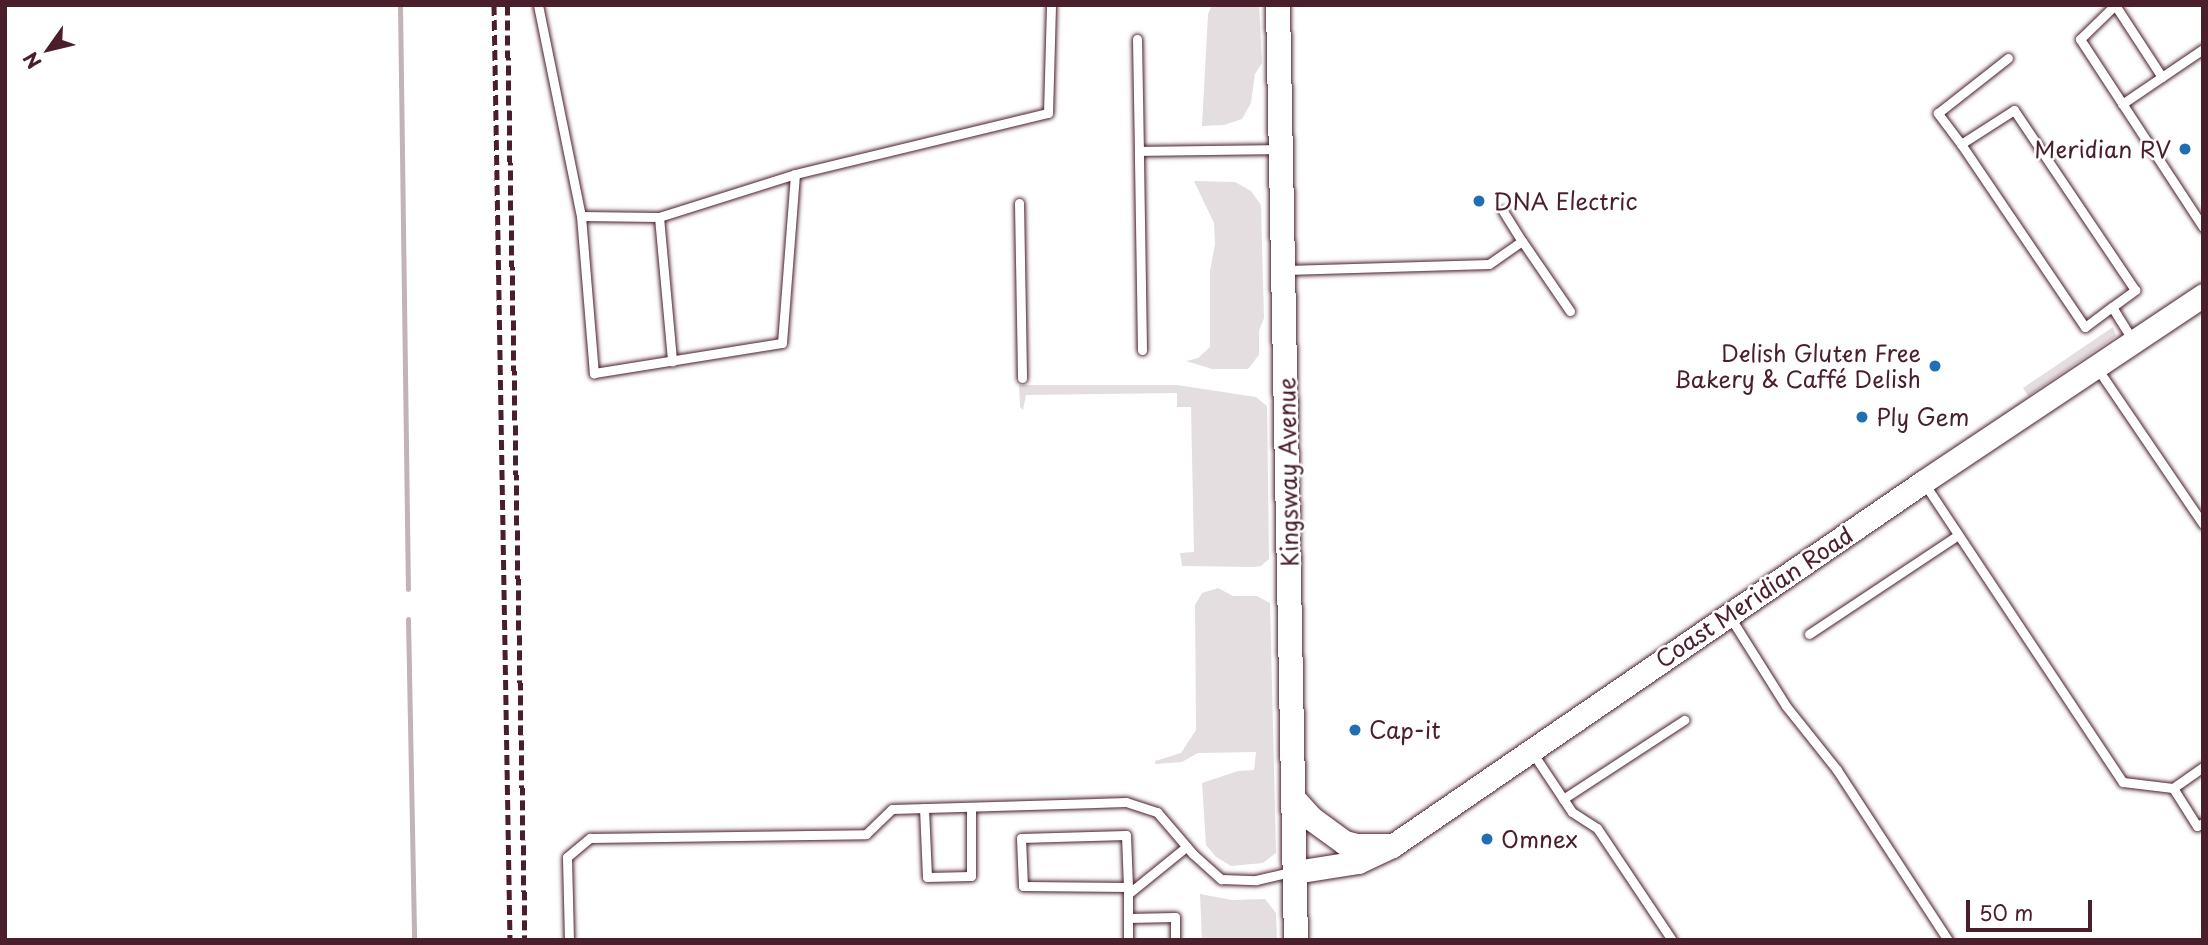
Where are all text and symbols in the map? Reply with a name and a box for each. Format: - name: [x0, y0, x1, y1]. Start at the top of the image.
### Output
- north arrow: [14, 14, 84, 84]
- text: N: [16, 47, 47, 75]
- place label: Meridian RV: [2034, 135, 2171, 163]
- marker: Meridian RV: [2177, 141, 2193, 157]
- place label: DNA Electric: [1493, 187, 1635, 215]
- marker: DNA Electric: [1471, 193, 1487, 209]
- place label: Delish Gluten Free Bakery & Caffé Delish: [1673, 339, 1921, 393]
- marker: Delish Gluten Free Bakery & Caffé Delish: [1927, 358, 1943, 374]
- street label: Kingsway Avenue: [1273, 378, 1303, 566]
- place label: Ply Gem: [1876, 403, 1970, 431]
- marker: Ply Gem: [1854, 409, 1870, 425]
- street label: Coast Meridian Road: [1650, 521, 1858, 673]
- place label: Cap-it: [1369, 716, 1441, 744]
- marker: Cap-it: [1347, 722, 1363, 738]
- place label: Omnex: [1501, 825, 1578, 853]
- marker: Omnex: [1479, 831, 1495, 847]
- scale bar: [1970, 886, 2096, 930]
- text: 50 m: [1979, 896, 2033, 928]

